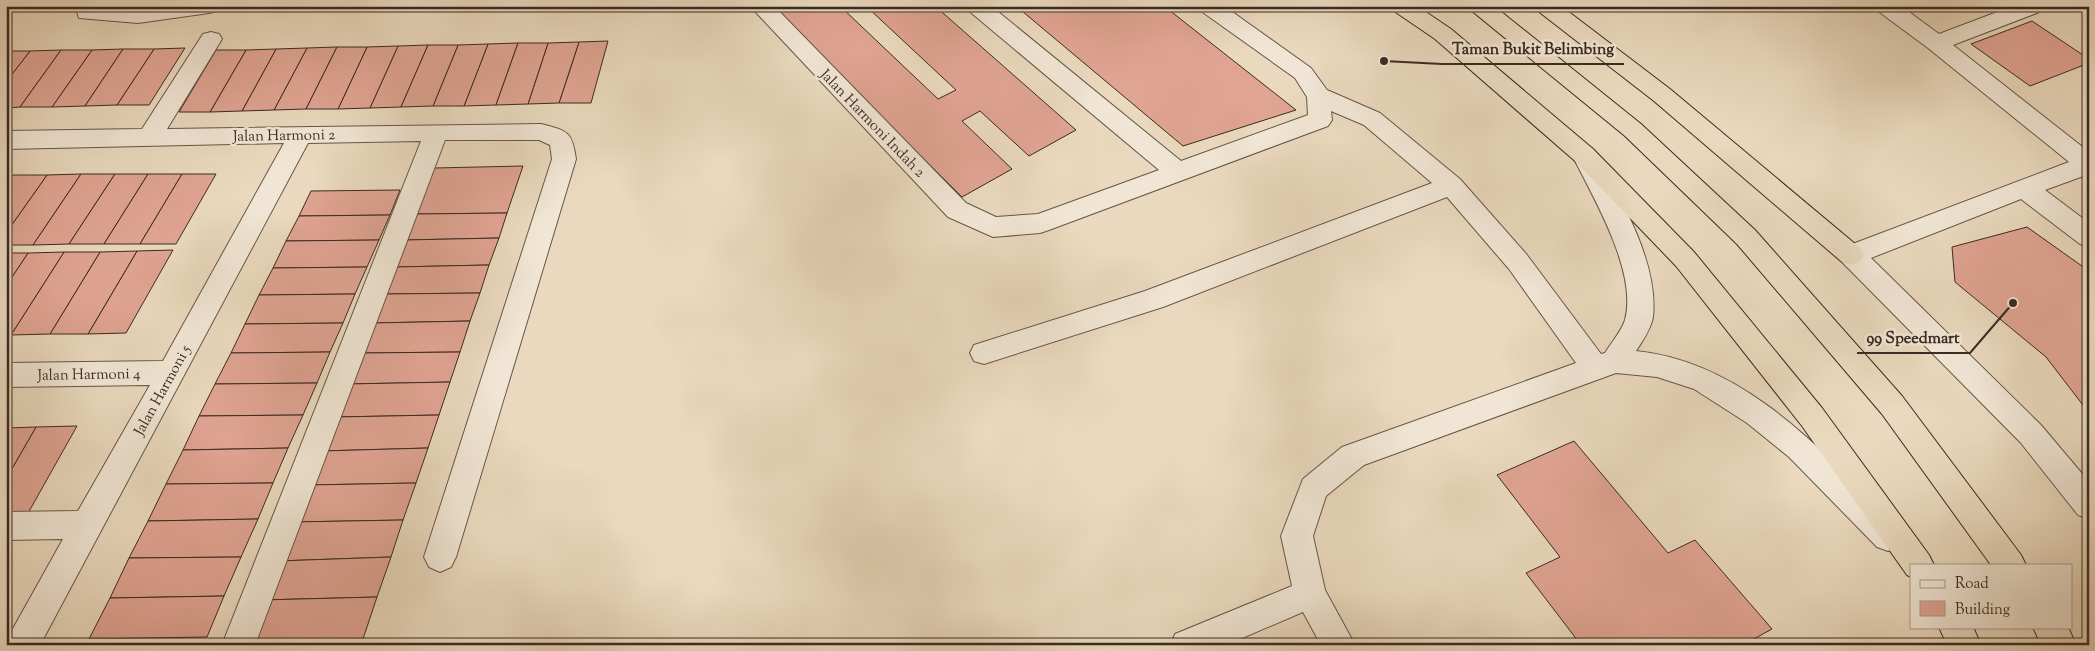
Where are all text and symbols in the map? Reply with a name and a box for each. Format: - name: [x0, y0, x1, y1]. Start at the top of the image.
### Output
- callout: Taman Bukit Belimbing: [1442, 33, 1624, 64]
- text: Taman Bukit Belimbing: [1452, 39, 1614, 62]
- street label: Jalan Harmoni Indah 2: [814, 64, 929, 183]
- street label: Jalan Harmoni 2: [232, 125, 335, 148]
- callout: 99 Speedmart: [1857, 322, 1970, 353]
- text: 99 Speedmart: [1866, 328, 1960, 351]
- street label: Jalan Harmoni 5: [129, 342, 197, 441]
- street label: Jalan Harmoni 4: [36, 364, 141, 387]
- legend: [1910, 564, 2072, 628]
- text: Road: [1955, 574, 1989, 595]
- text: Building: [1955, 600, 2010, 621]

